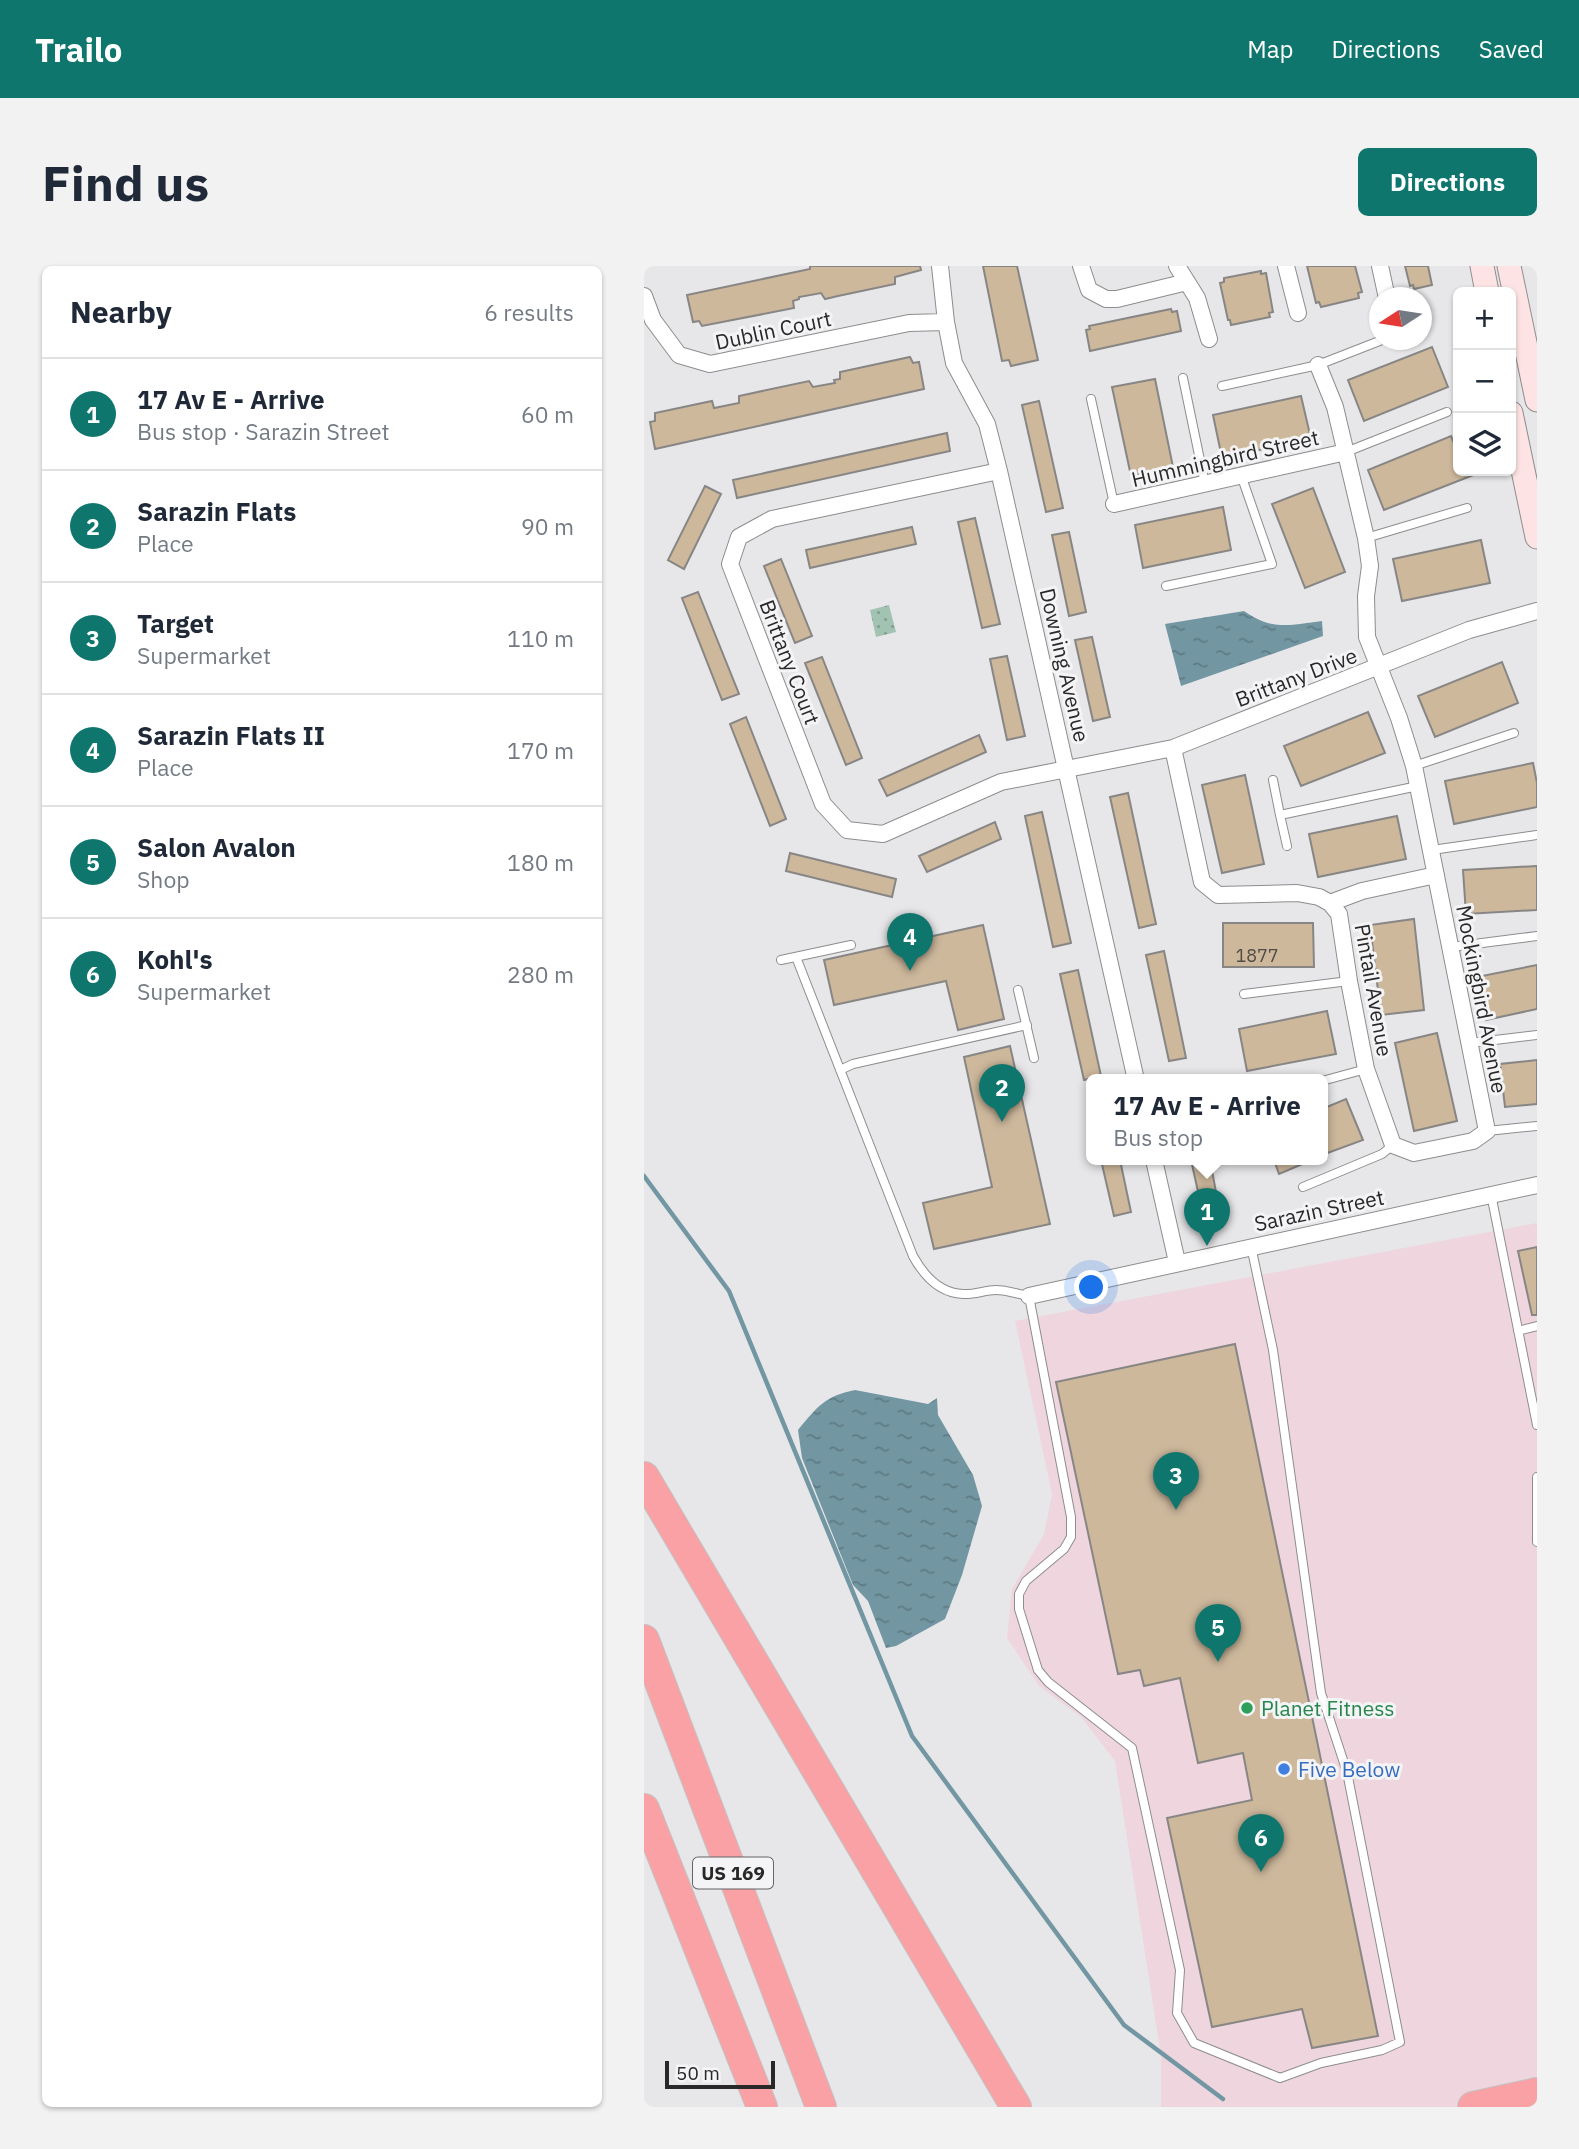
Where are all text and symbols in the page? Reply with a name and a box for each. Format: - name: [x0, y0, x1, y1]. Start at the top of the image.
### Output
- text: Trailo: [35, 28, 122, 71]
- text: Map: [1247, 33, 1293, 65]
- text: Directions: [1331, 33, 1441, 65]
- text: Saved: [1479, 33, 1544, 65]
- button: Directions: [1358, 148, 1537, 216]
- text: Find us: [42, 151, 209, 214]
- north arrow: [1369, 287, 1432, 350]
- map controls: [1453, 287, 1516, 476]
- button: +: [1453, 287, 1516, 350]
- text: Nearby: [70, 292, 172, 331]
- text: 6 results: [484, 297, 574, 327]
- street label: Dublin Court: [712, 304, 834, 356]
- button: −: [1453, 350, 1516, 413]
- text: 17 Av E - Arrive: [137, 382, 325, 416]
- text: 1: [86, 399, 100, 429]
- text: 60 m: [521, 399, 574, 429]
- button: layers: [1453, 413, 1516, 476]
- text: Bus stop · Sarazin Street: [137, 416, 390, 446]
- street label: Hummingbird Street: [1129, 423, 1321, 493]
- text: Sarazin Flats: [137, 494, 296, 528]
- text: 2: [86, 511, 100, 541]
- text: 90 m: [521, 511, 574, 541]
- text: Place: [137, 528, 194, 558]
- street label: Downing Avenue: [1034, 585, 1096, 745]
- street label: Brittany Court: [753, 596, 827, 728]
- text: Target: [137, 606, 214, 640]
- text: 3: [86, 623, 100, 653]
- text: 110 m: [507, 623, 574, 653]
- text: Supermarket: [137, 640, 271, 670]
- street label: Brittany Drive: [1231, 641, 1361, 713]
- text: Sarazin Flats II: [137, 718, 325, 752]
- text: 4: [86, 735, 100, 765]
- text: 170 m: [507, 735, 574, 765]
- text: Place: [137, 752, 194, 782]
- text: Salon Avalon: [137, 830, 296, 864]
- text: 5: [86, 847, 100, 877]
- text: 180 m: [507, 847, 574, 877]
- text: Shop: [137, 864, 190, 894]
- street label: Mockingbird Avenue: [1450, 903, 1514, 1095]
- pin: 4: [887, 913, 933, 971]
- street label: Pintail Avenue: [1349, 921, 1399, 1059]
- text: Kohl's: [137, 942, 213, 976]
- house number: 1877: [1235, 944, 1279, 967]
- text: 6: [86, 959, 100, 989]
- text: 280 m: [507, 959, 574, 989]
- text: Supermarket: [137, 976, 271, 1006]
- pin: 2: [979, 1064, 1025, 1122]
- popup: [1086, 1074, 1328, 1165]
- text: 17 Av E - Arrive: [1113, 1088, 1301, 1122]
- text: Bus stop: [1113, 1122, 1203, 1152]
- street label: Sarazin Street: [1252, 1183, 1386, 1237]
- pin: 1: [1184, 1188, 1230, 1246]
- your location: [1074, 1270, 1108, 1304]
- pin: 3: [1153, 1452, 1199, 1510]
- pin: 5: [1195, 1604, 1241, 1662]
- place label: Planet Fitness: [1261, 1694, 1395, 1722]
- marker: Planet Fitness: [1239, 1700, 1255, 1716]
- place label: Five Below: [1298, 1755, 1400, 1783]
- marker: Five Below: [1276, 1761, 1292, 1777]
- pin: 6: [1238, 1814, 1284, 1872]
- road number: US 169: [693, 1858, 773, 1889]
- scale bar: [665, 2058, 775, 2090]
- text: 50 m: [676, 2061, 720, 2085]

